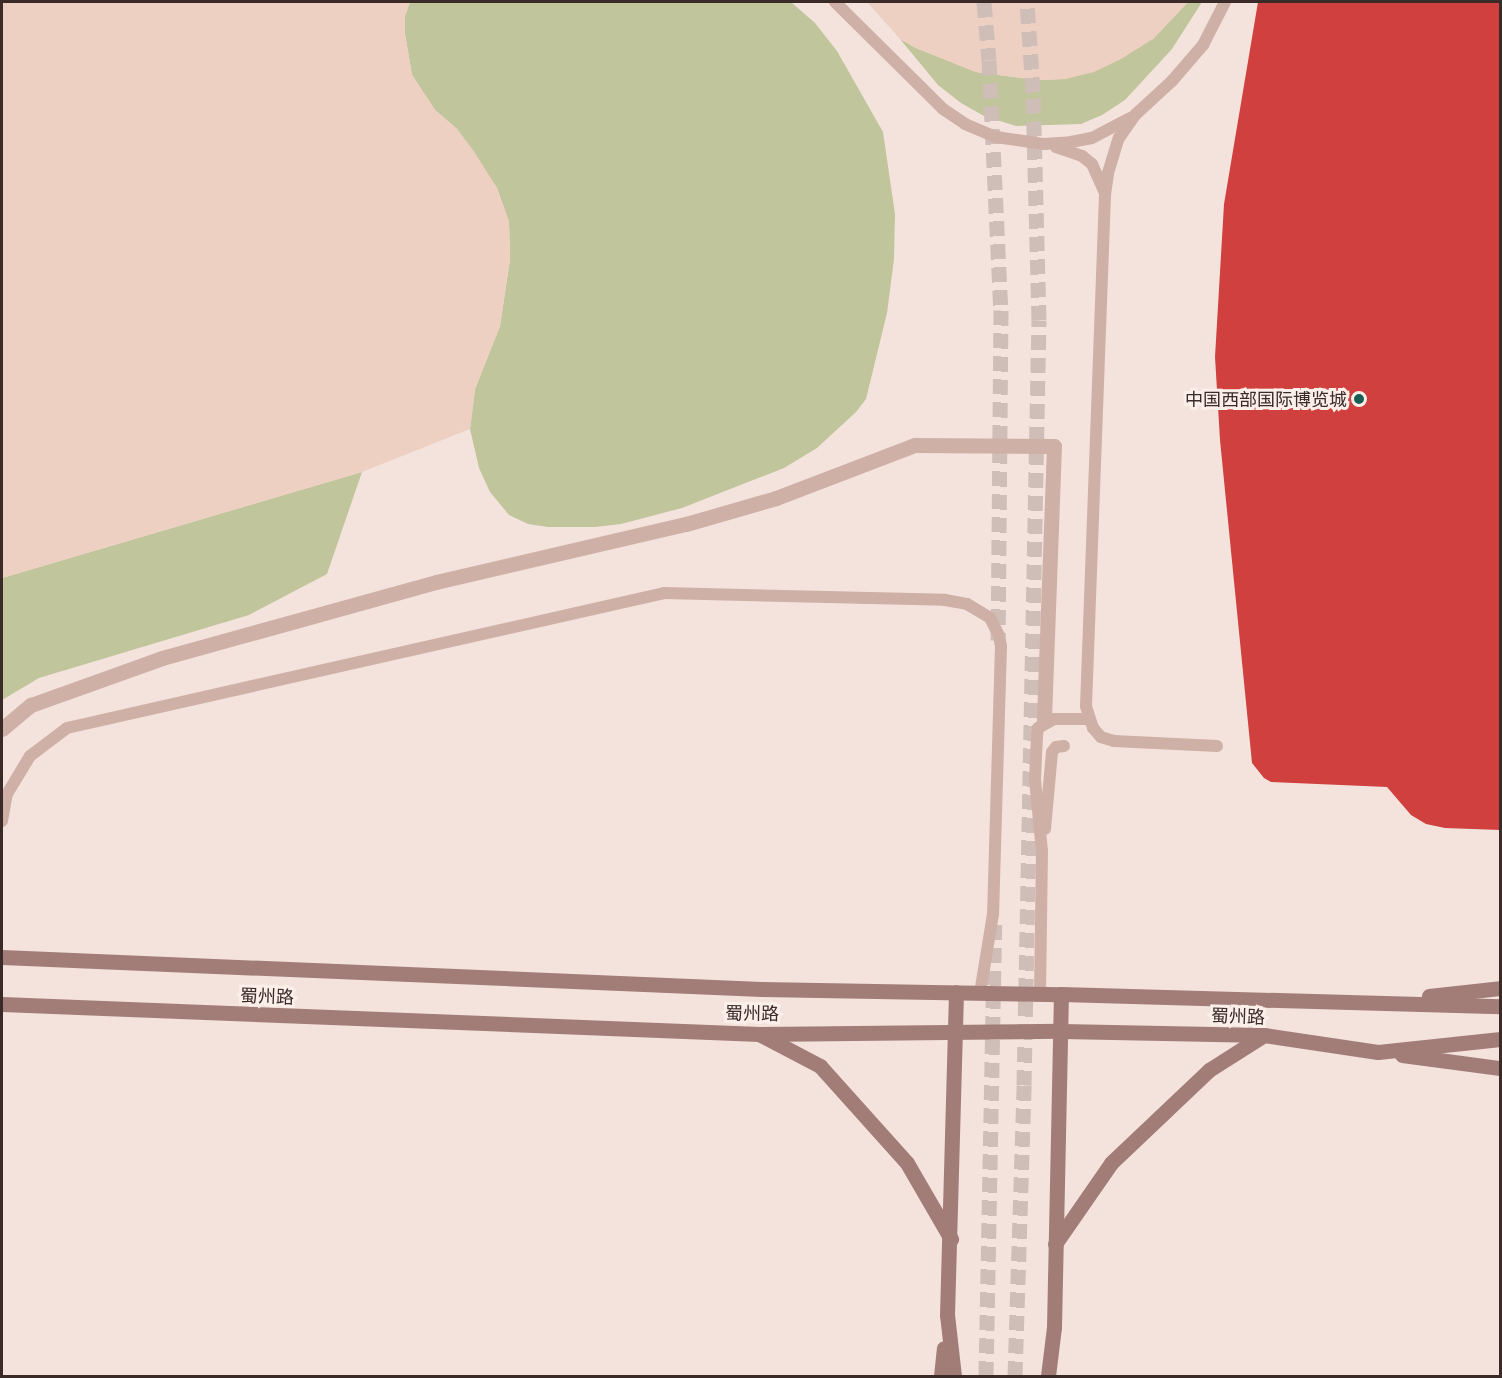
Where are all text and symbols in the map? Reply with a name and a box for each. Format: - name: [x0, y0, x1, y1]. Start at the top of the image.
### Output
- place label: 中国西部国际博览城: [1185, 388, 1347, 410]
- marker: 中国西部国际博览城: [1352, 392, 1366, 406]
- street label: 蜀州路: [240, 984, 294, 1008]
- street label: 蜀州路: [725, 1002, 779, 1024]
- street label: 蜀州路: [1211, 1004, 1265, 1028]

